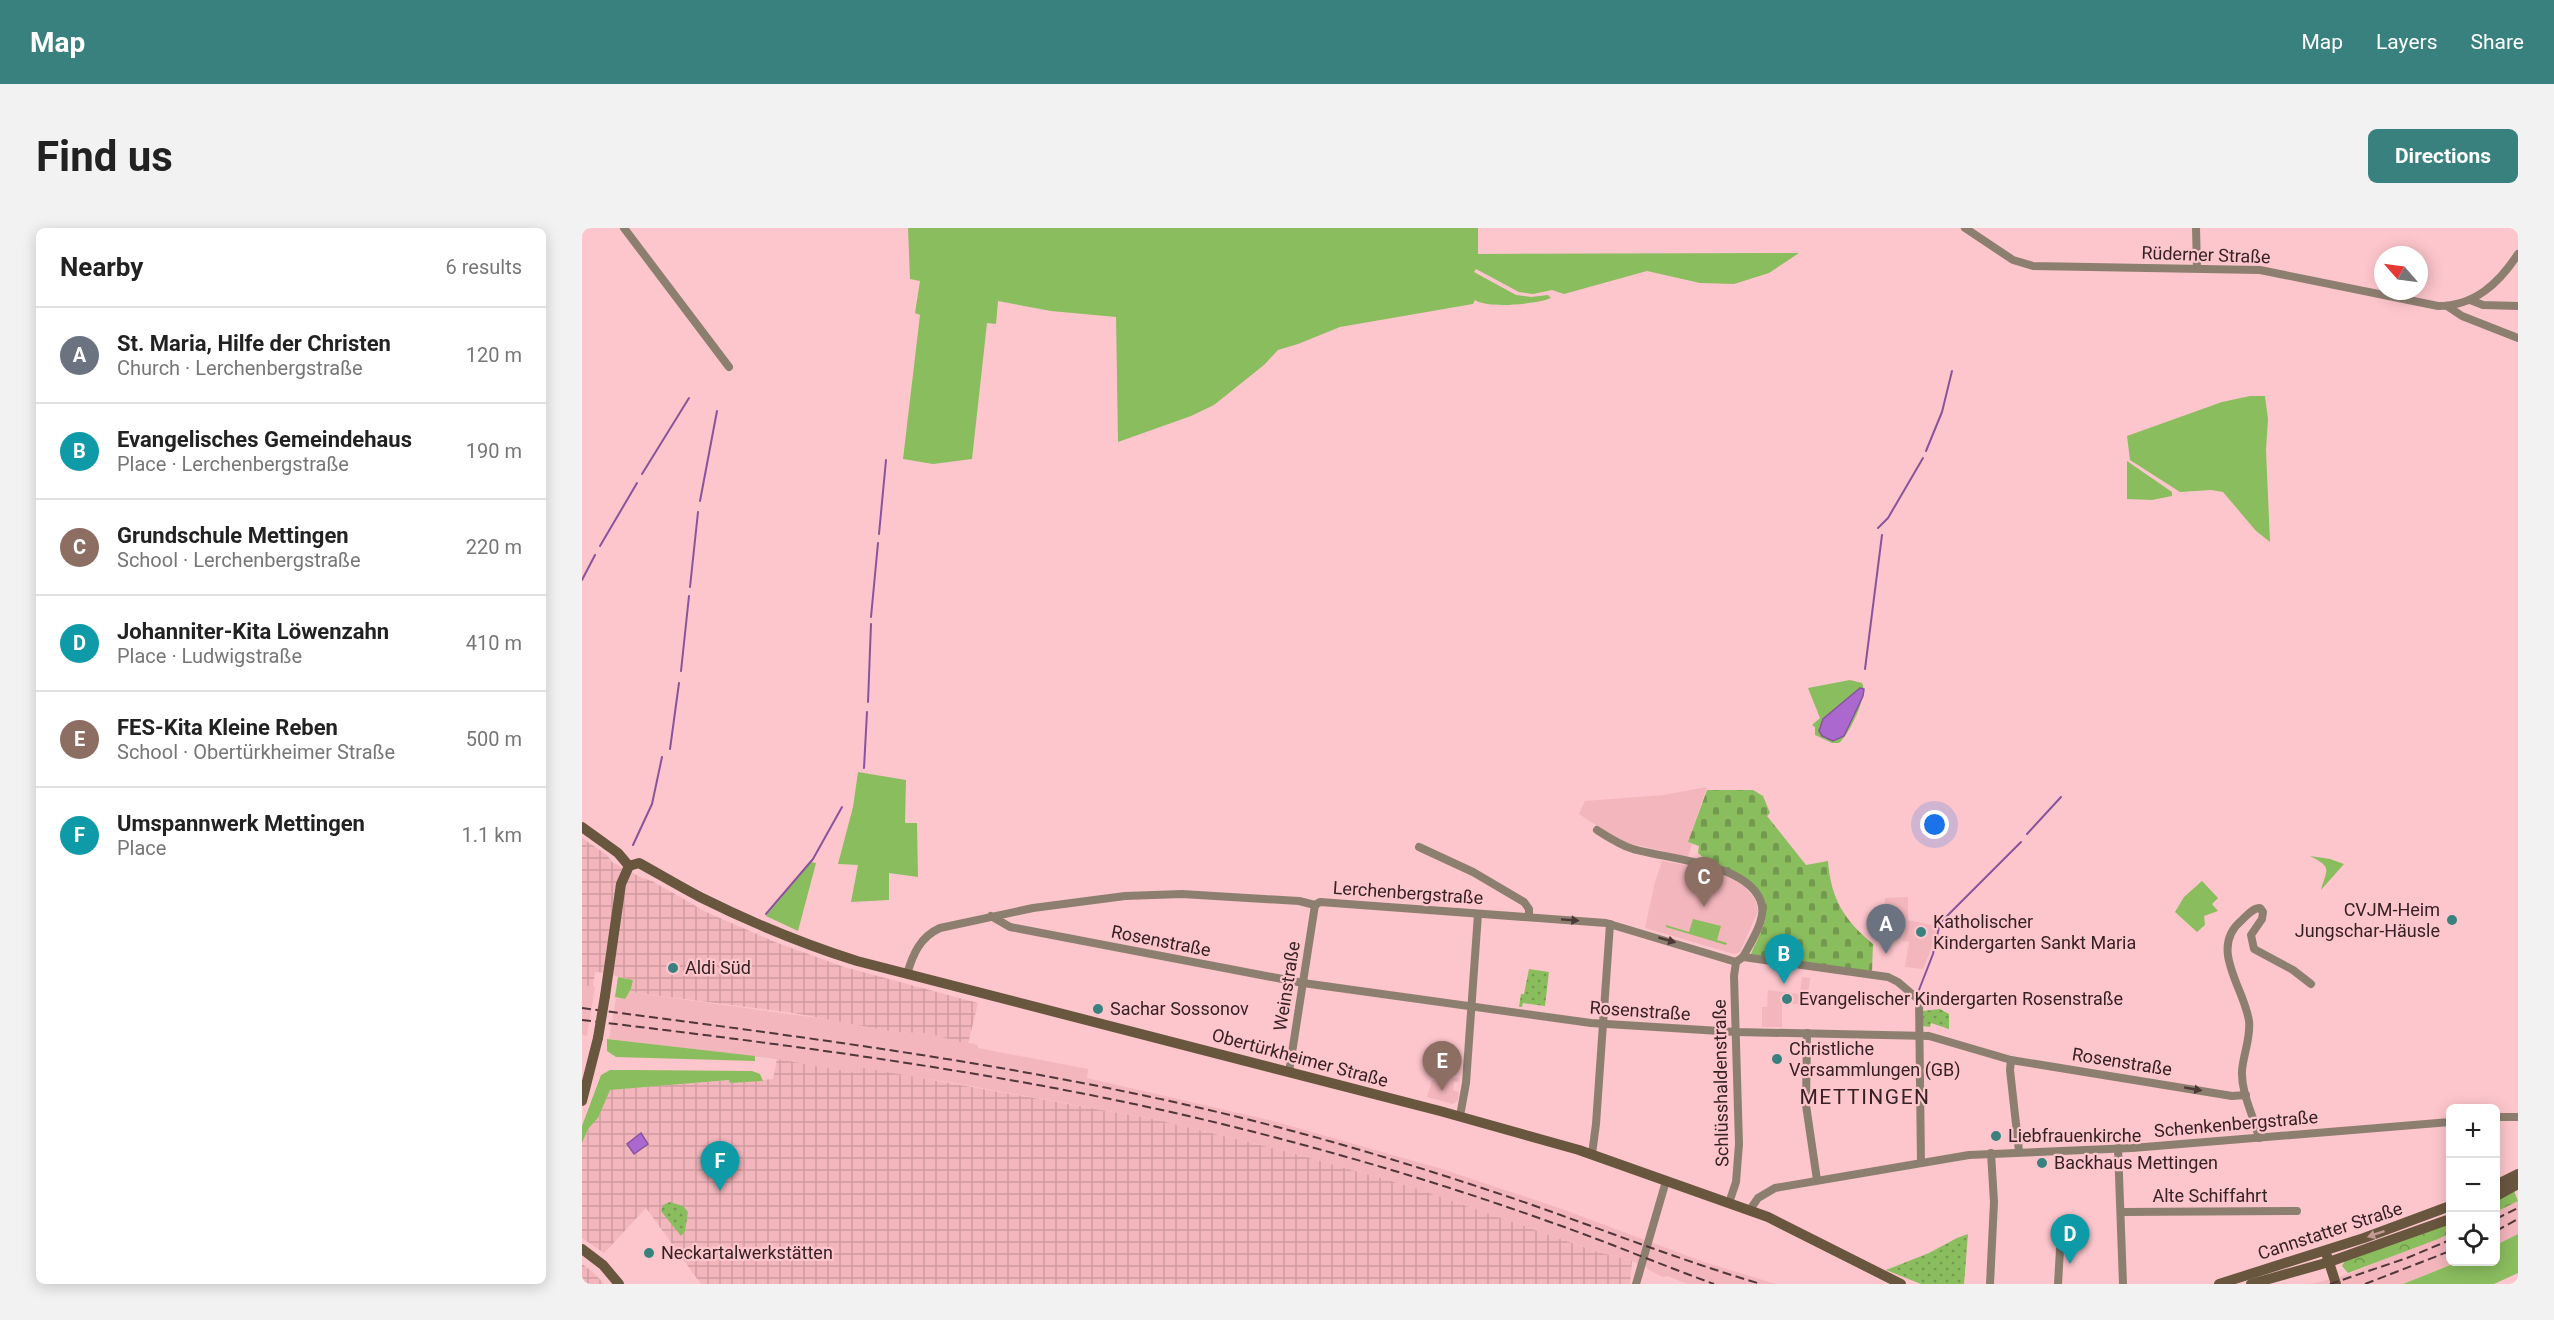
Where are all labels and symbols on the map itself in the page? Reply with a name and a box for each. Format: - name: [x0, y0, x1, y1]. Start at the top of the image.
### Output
- street label: Rüderner Straße: [2141, 242, 2271, 267]
- north arrow: [2374, 246, 2428, 300]
- your location: [1920, 810, 1949, 839]
- pin: C: [1684, 858, 1724, 907]
- street label: Lerchenbergstraße: [1332, 877, 1484, 908]
- place label: CVJM-Heim Jungschar-Häusle: [2295, 899, 2440, 941]
- pin: A: [1866, 904, 1906, 954]
- place label: Katholischer Kindergarten Sankt Maria: [1933, 911, 2136, 953]
- marker: CVJM-Heim Jungschar-Häusle: [2445, 913, 2459, 927]
- one-way arrow: [1560, 915, 1579, 925]
- street label: Rosenstraße: [1109, 921, 1213, 960]
- marker: Katholischer Kindergarten Sankt Maria: [1914, 925, 1928, 939]
- pin: B: [1764, 934, 1804, 984]
- one-way arrow: [1658, 936, 1676, 945]
- street label: Weinstraße: [1269, 940, 1304, 1032]
- place label: Aldi Süd: [685, 957, 751, 978]
- marker: Aldi Süd: [666, 961, 680, 975]
- place label: Evangelischer Kindergarten Rosenstraße: [1799, 988, 2123, 1009]
- marker: Evangelischer Kindergarten Rosenstraße: [1780, 992, 1794, 1006]
- street label: Rosenstraße: [1589, 997, 1691, 1025]
- place label: Sachar Sossonov: [1110, 998, 1249, 1019]
- street label: Schlüsshaldenstraße: [1709, 999, 1732, 1167]
- marker: Sachar Sossonov: [1091, 1002, 1105, 1016]
- street label: Obertürkheimer Straße: [1210, 1024, 1391, 1091]
- place label: Christliche Versammlungen (GB): [1789, 1038, 1961, 1081]
- pin: E: [1422, 1042, 1462, 1091]
- street label: Rosenstraße: [2071, 1043, 2174, 1080]
- marker: Christliche Versammlungen (GB): [1770, 1052, 1784, 1066]
- district label: METTINGEN: [1799, 1085, 1931, 1109]
- one-way arrow: [2184, 1085, 2203, 1094]
- street label: Schenkenbergstraße: [2153, 1106, 2319, 1141]
- place label: Liebfrauenkirche: [2008, 1125, 2141, 1146]
- marker: Liebfrauenkirche: [1989, 1129, 2003, 1143]
- pin: F: [700, 1142, 740, 1191]
- place label: Backhaus Mettingen: [2054, 1152, 2218, 1173]
- marker: Backhaus Mettingen: [2035, 1156, 2049, 1170]
- street label: Alte Schiffahrt: [2152, 1185, 2268, 1206]
- street label: Cannstatter Straße: [2255, 1197, 2405, 1264]
- pin: D: [2050, 1214, 2090, 1264]
- one-way arrow: [2367, 1230, 2385, 1240]
- place label: Neckartalwerkstätten: [661, 1242, 833, 1263]
- marker: Neckartalwerkstätten: [642, 1246, 656, 1260]

